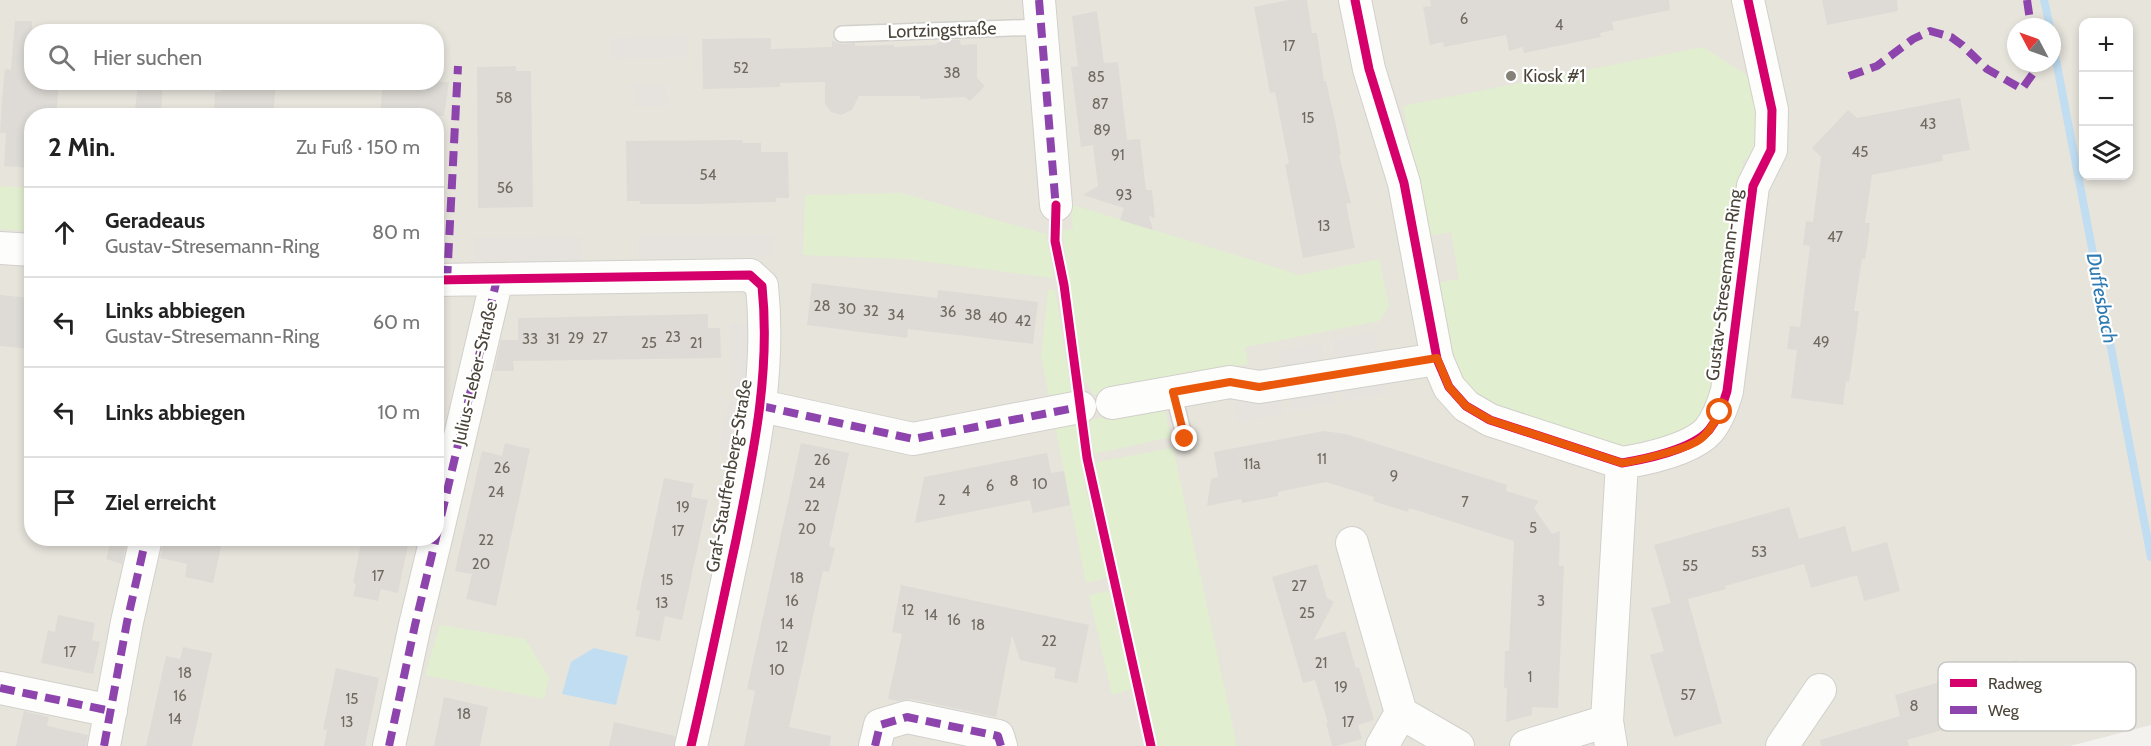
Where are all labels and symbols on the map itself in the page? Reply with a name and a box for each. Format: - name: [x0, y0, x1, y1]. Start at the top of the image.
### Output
- house number: 6: [1460, 10, 1468, 28]
- house number: 4: [1555, 16, 1564, 34]
- street label: Lortzingstraße: [887, 17, 997, 43]
- north arrow: [2007, 18, 2061, 72]
- house number: 17: [1283, 37, 1296, 55]
- house number: 52: [733, 59, 749, 77]
- house number: 38: [943, 64, 961, 82]
- place label: Kiosk #1: [1523, 65, 1585, 87]
- house number: 85: [1087, 68, 1105, 86]
- marker: Kiosk #1: [1504, 69, 1518, 83]
- house number: 58: [495, 89, 513, 107]
- house number: 87: [1092, 95, 1109, 113]
- house number: 15: [1301, 109, 1315, 127]
- house number: 43: [1920, 115, 1936, 133]
- house number: 89: [1093, 121, 1111, 139]
- house number: 45: [1852, 143, 1868, 161]
- house number: 91: [1111, 146, 1125, 164]
- house number: 54: [700, 166, 717, 184]
- house number: 56: [497, 179, 513, 197]
- house number: 93: [1116, 186, 1132, 204]
- street label: Gustav-Stresemann-Ring: [1701, 187, 1747, 382]
- house number: 13: [1317, 217, 1331, 235]
- house number: 47: [1827, 228, 1844, 246]
- water label: Duffesbach: [2081, 251, 2123, 345]
- house number: 28: [814, 297, 830, 315]
- street label: Julius-Leber-Straße: [448, 299, 502, 448]
- house number: 30: [838, 300, 856, 318]
- house number: 32: [863, 302, 879, 320]
- house number: 36: [940, 303, 956, 321]
- house number: 34: [888, 306, 905, 324]
- house number: 38: [964, 306, 982, 324]
- house number: 40: [988, 309, 1008, 327]
- house number: 42: [1015, 312, 1031, 330]
- house number: 23: [665, 328, 681, 346]
- house number: 29: [568, 329, 584, 347]
- house number: 27: [592, 329, 608, 347]
- house number: 33: [522, 330, 538, 348]
- house number: 31: [546, 330, 560, 348]
- house number: 49: [1812, 333, 1830, 351]
- house number: 25: [641, 334, 657, 352]
- house number: 21: [690, 334, 702, 352]
- street label: Graf-Stauffenberg-Straße: [701, 378, 757, 574]
- route start: [1706, 398, 1732, 424]
- route end: [1171, 425, 1197, 451]
- house number: 11: [1317, 450, 1327, 468]
- house number: 26: [814, 451, 830, 469]
- house number: 11a: [1244, 455, 1261, 473]
- house number: 26: [494, 459, 510, 477]
- house number: 9: [1390, 467, 1398, 485]
- house number: 8: [1009, 472, 1019, 490]
- house number: 24: [809, 474, 826, 492]
- house number: 10: [1032, 475, 1048, 493]
- house number: 6: [986, 477, 994, 495]
- house number: 4: [962, 482, 971, 500]
- house number: 24: [488, 483, 505, 501]
- house number: 2: [938, 491, 946, 509]
- house number: 7: [1461, 493, 1469, 511]
- house number: 22: [804, 497, 820, 515]
- house number: 19: [676, 498, 690, 516]
- house number: 5: [1529, 519, 1537, 537]
- house number: 20: [798, 520, 816, 538]
- house number: 17: [672, 522, 685, 540]
- house number: 22: [478, 531, 494, 549]
- house number: 53: [1751, 543, 1767, 561]
- house number: 20: [472, 555, 490, 573]
- house number: 55: [1682, 557, 1698, 575]
- house number: 17: [372, 567, 385, 585]
- house number: 18: [790, 569, 804, 587]
- house number: 15: [660, 571, 674, 589]
- house number: 27: [1291, 577, 1307, 595]
- house number: 16: [785, 592, 799, 610]
- house number: 3: [1537, 592, 1545, 610]
- house number: 13: [655, 594, 669, 612]
- house number: 12: [902, 601, 915, 619]
- house number: 25: [1299, 604, 1315, 622]
- house number: 14: [924, 606, 938, 624]
- house number: 16: [947, 611, 961, 629]
- house number: 14: [780, 615, 794, 633]
- house number: 18: [971, 616, 985, 634]
- house number: 22: [1041, 632, 1057, 650]
- house number: 12: [776, 638, 789, 656]
- house number: 17: [64, 643, 77, 661]
- house number: 21: [1315, 654, 1327, 672]
- house number: 10: [769, 661, 785, 679]
- legend: [1938, 662, 2136, 731]
- house number: 18: [178, 664, 192, 682]
- house number: 1: [1528, 668, 1532, 686]
- text: Radweg: [1988, 674, 2043, 693]
- house number: 19: [1334, 678, 1348, 696]
- house number: 57: [1680, 686, 1696, 704]
- house number: 16: [173, 687, 187, 705]
- house number: 15: [345, 690, 359, 708]
- house number: 8: [1909, 697, 1919, 715]
- text: Weg: [1988, 701, 2020, 720]
- house number: 18: [457, 705, 471, 723]
- house number: 14: [168, 710, 182, 728]
- house number: 13: [340, 713, 354, 731]
- house number: 17: [1342, 713, 1355, 731]

